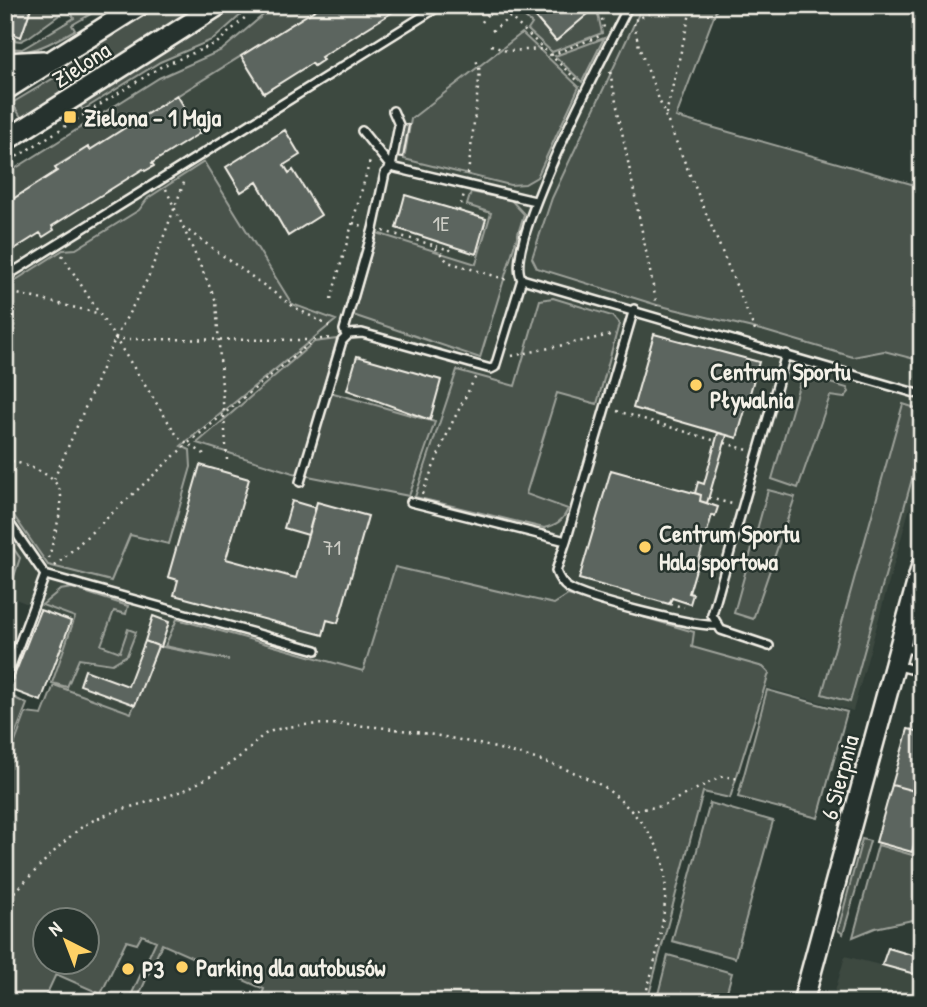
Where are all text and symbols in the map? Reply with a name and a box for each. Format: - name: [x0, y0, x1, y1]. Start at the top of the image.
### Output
- street label: Zielona: [46, 33, 116, 95]
- place label: Zielona - 1 Maja: [84, 101, 222, 133]
- marker: Zielona - 1 Maja: [62, 109, 78, 125]
- house number: 1E: [433, 209, 449, 238]
- place label: Centrum Sportu Pływalnia: [710, 355, 851, 416]
- marker: Centrum Sportu Pływalnia: [688, 377, 704, 393]
- place label: Centrum Sportu Hala sportowa: [659, 517, 800, 578]
- house number: 71: [323, 533, 341, 562]
- marker: Centrum Sportu Hala sportowa: [637, 539, 653, 555]
- street label: 6 Sierpnia: [812, 731, 866, 823]
- north arrow: [32, 906, 102, 976]
- text: N: [42, 915, 67, 941]
- place label: Parking dla autobusów: [196, 951, 386, 984]
- place label: P3: [142, 953, 165, 985]
- marker: Parking dla autobusów: [174, 959, 190, 975]
- marker: P3: [120, 961, 136, 977]

